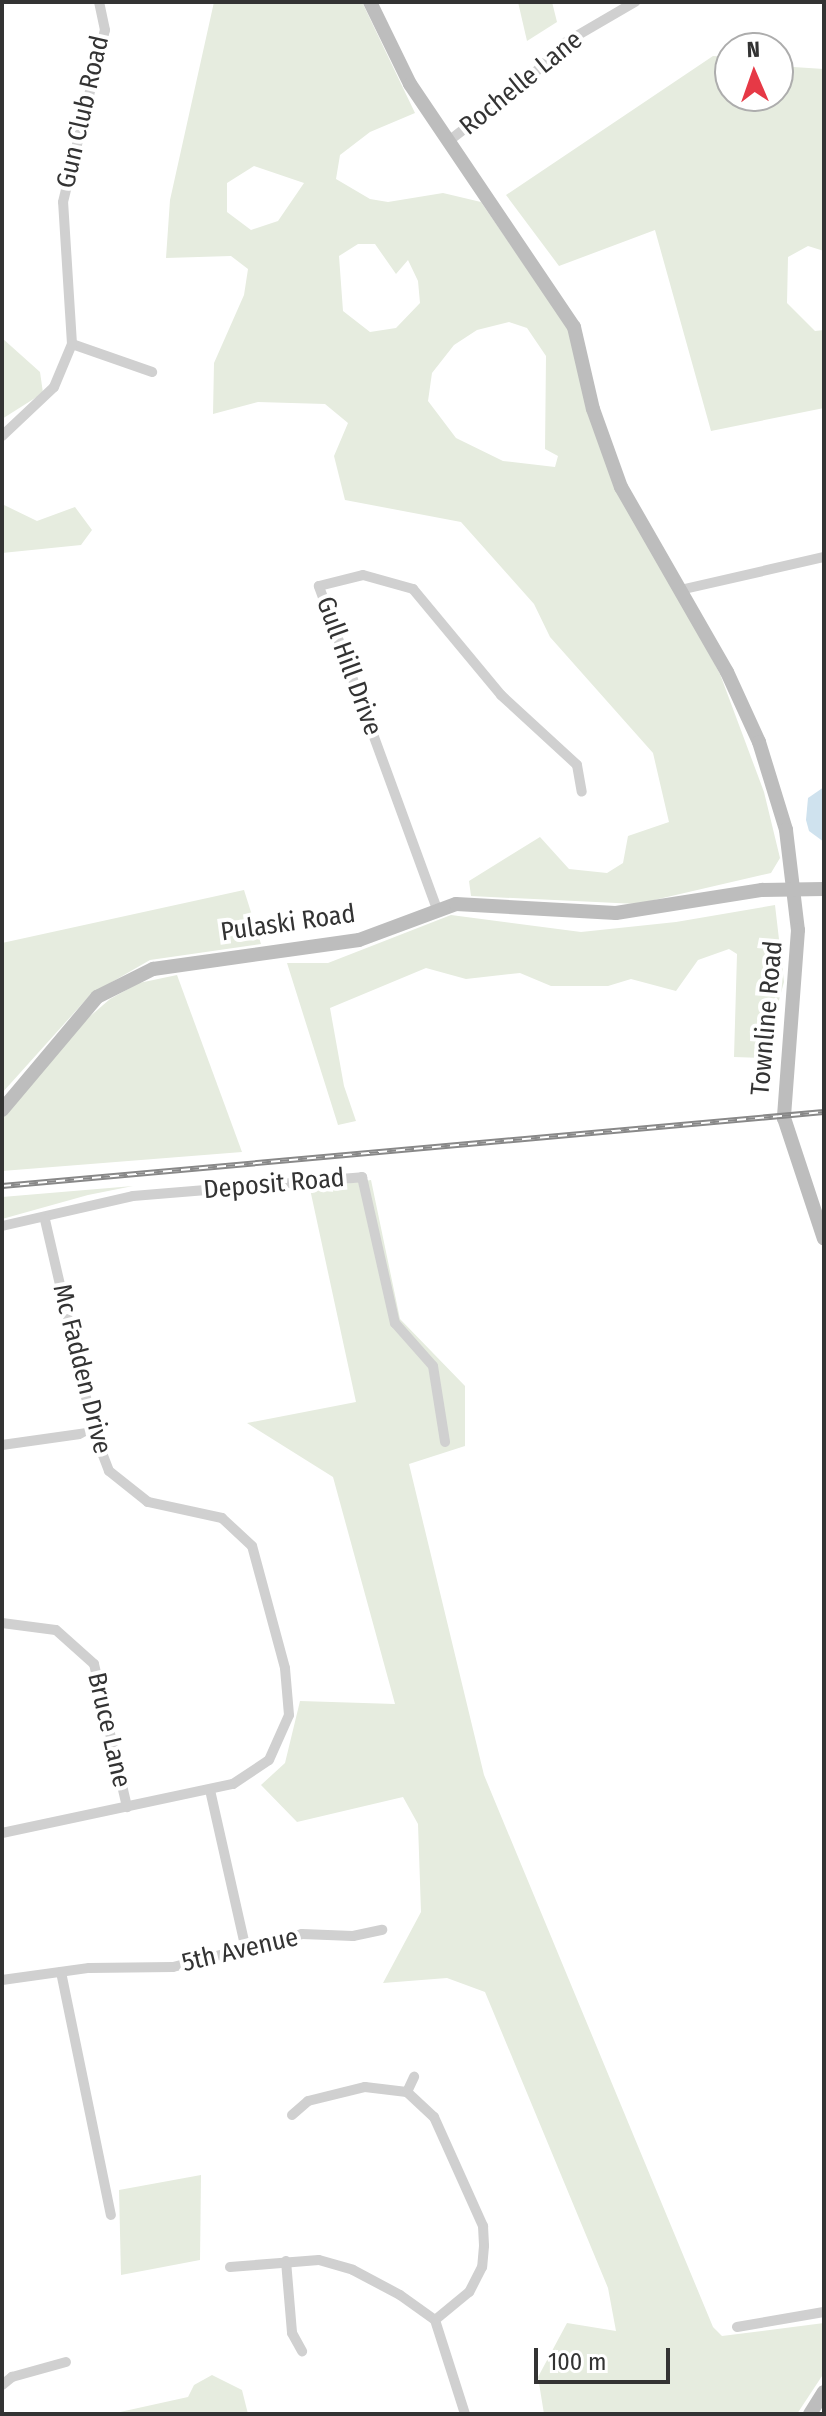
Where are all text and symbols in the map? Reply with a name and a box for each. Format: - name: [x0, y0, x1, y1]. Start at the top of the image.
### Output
- street label: Rochelle Lane: [454, 24, 588, 142]
- north arrow: [714, 32, 794, 112]
- street label: Gun Club Road: [50, 33, 116, 191]
- text: N: [746, 36, 760, 63]
- street label: Gull Hill Drive: [309, 592, 389, 740]
- street label: Pulaski Road: [219, 898, 357, 948]
- street label: Townline Road: [745, 939, 789, 1097]
- street label: Deposit Road: [202, 1162, 346, 1206]
- street label: Mc Fadden Drive: [46, 1281, 118, 1457]
- street label: Bruce Lane: [81, 1669, 137, 1791]
- street label: 5th Avenue: [179, 1922, 301, 1978]
- scale bar: [538, 2332, 674, 2382]
- text: 100 m: [548, 2348, 606, 2376]

